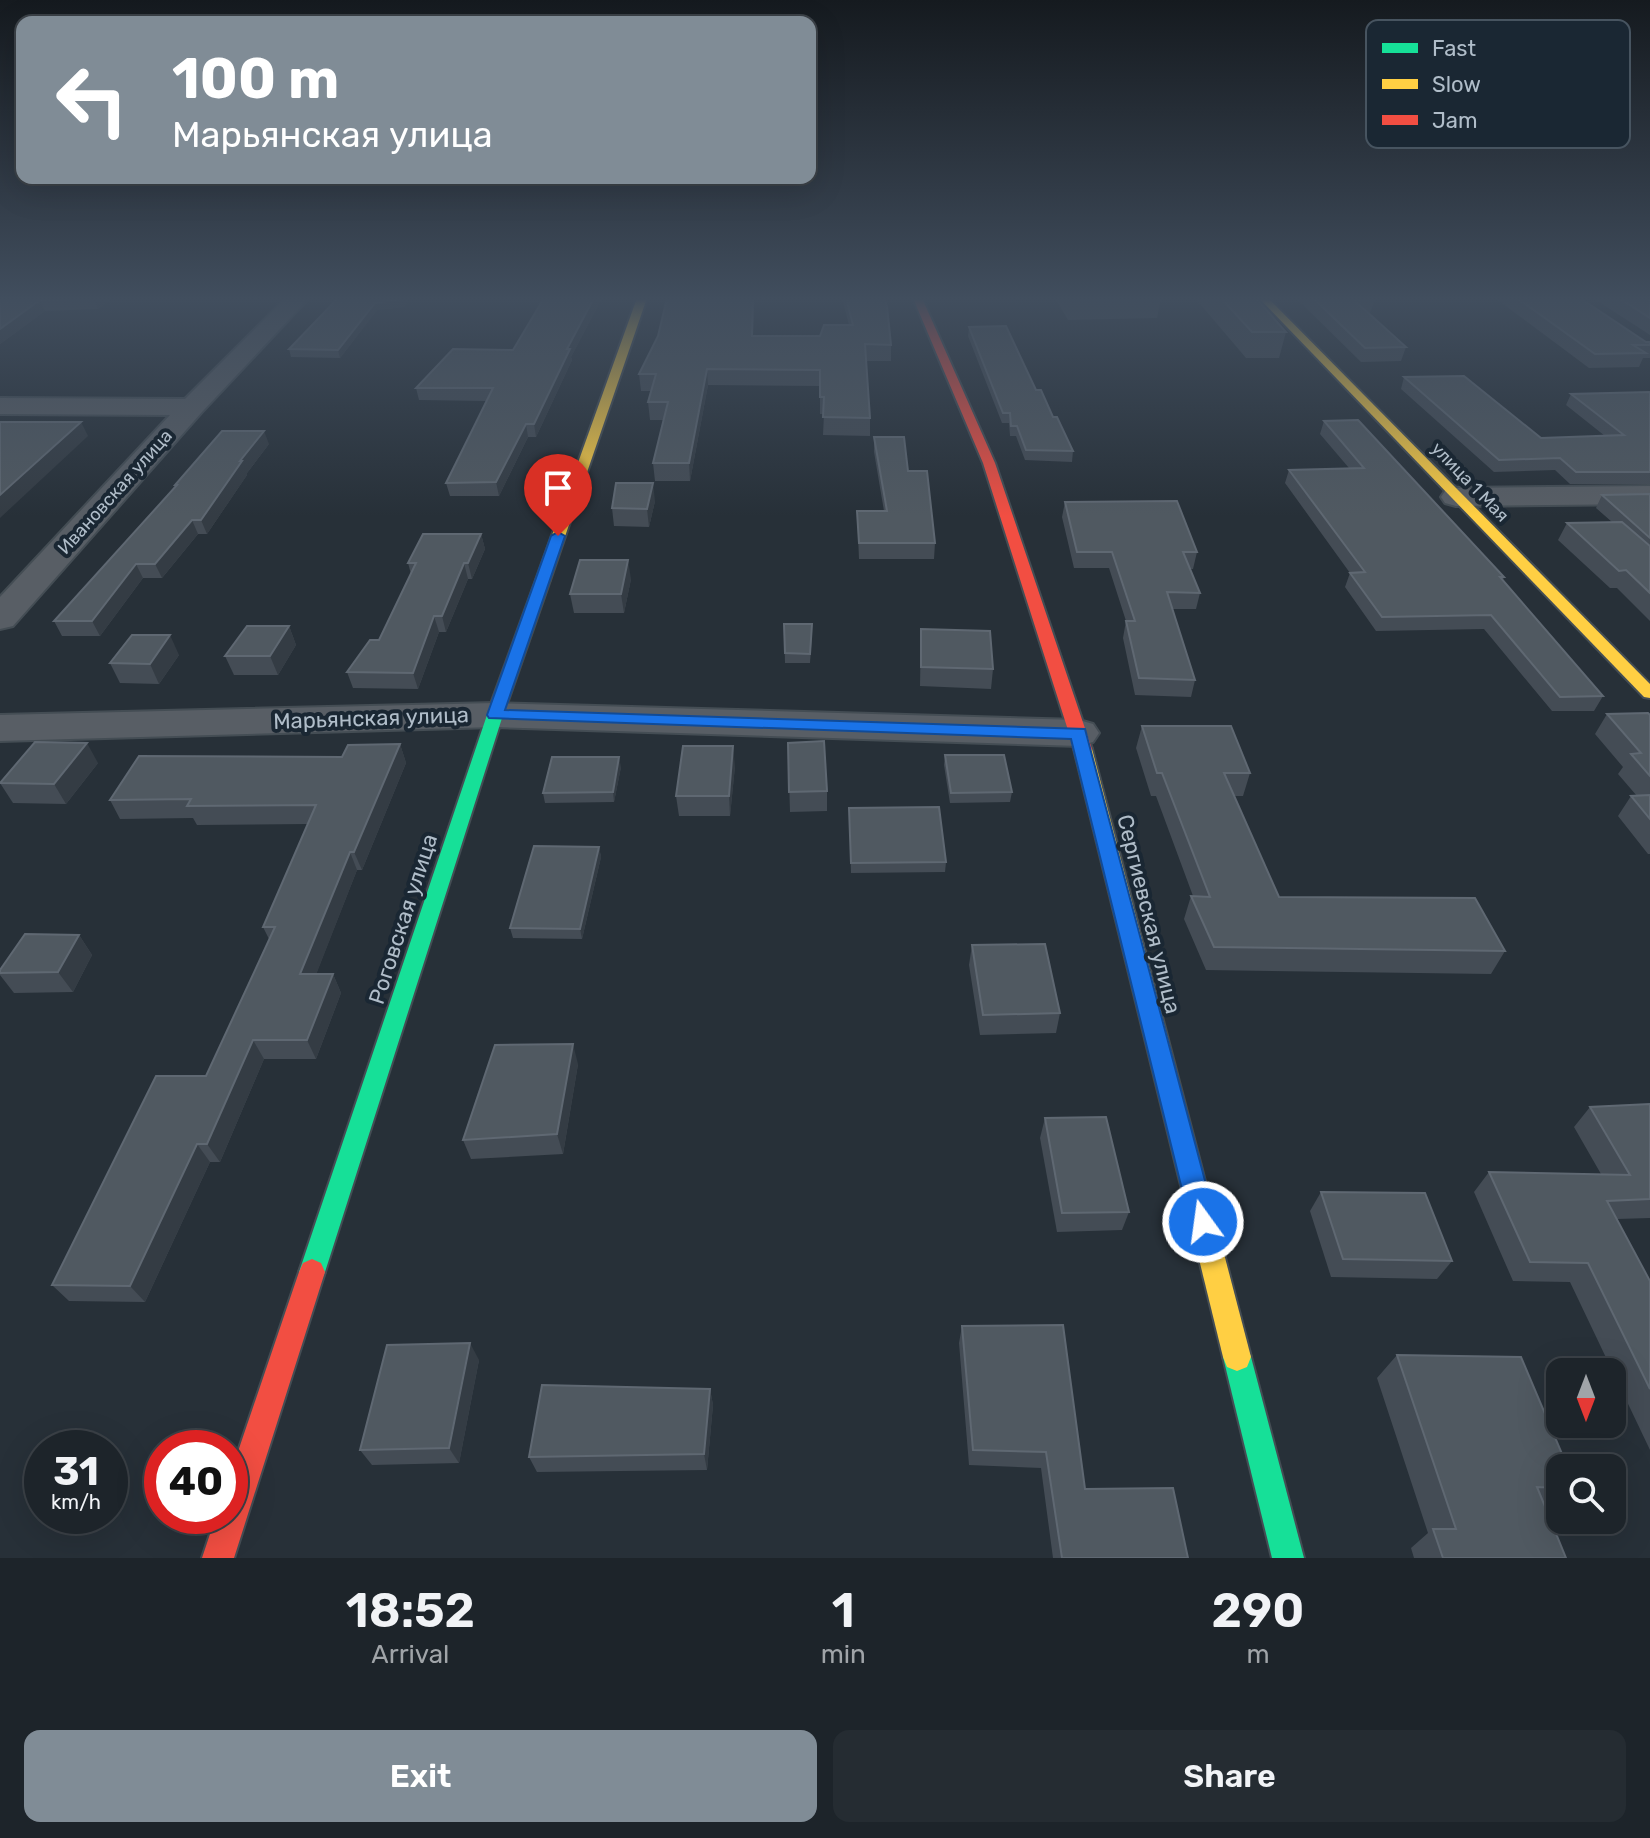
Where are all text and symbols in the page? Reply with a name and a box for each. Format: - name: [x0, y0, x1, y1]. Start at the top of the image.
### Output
- legend: [1366, 20, 1630, 148]
- text: Fast: [1432, 35, 1477, 62]
- text: 100 m: [172, 46, 339, 112]
- icon: left: [40, 48, 144, 152]
- text: Slow: [1432, 71, 1481, 98]
- text: Jam: [1432, 107, 1478, 134]
- text: Марьянская улица: [172, 113, 493, 156]
- street label: Ивановская улица: [53, 425, 177, 559]
- street label: улица 1 Мая: [1427, 438, 1513, 526]
- pin: [524, 454, 592, 536]
- icon: arrive: [536, 466, 580, 510]
- street label: Марьянская улица: [273, 701, 469, 735]
- street label: Сергиевская улица: [1111, 812, 1187, 1016]
- street label: Роговская улица: [363, 830, 443, 1008]
- position arrow: [1161, 1180, 1245, 1264]
- north arrow: [1546, 1358, 1626, 1438]
- map controls: [1546, 1358, 1626, 1534]
- speed limit sign: 40: [144, 1430, 248, 1534]
- text: 31: [53, 1448, 99, 1495]
- button: search: [1546, 1454, 1626, 1534]
- text: km/h: [51, 1490, 101, 1514]
- text: 18:52: [346, 1582, 475, 1639]
- text: 1: [832, 1582, 855, 1639]
- text: 290: [1212, 1582, 1304, 1639]
- text: Arrival: [371, 1639, 449, 1670]
- text: min: [821, 1639, 866, 1670]
- text: m: [1246, 1639, 1270, 1670]
- button: Exit: [24, 1730, 817, 1822]
- button: Share: [833, 1730, 1626, 1822]

